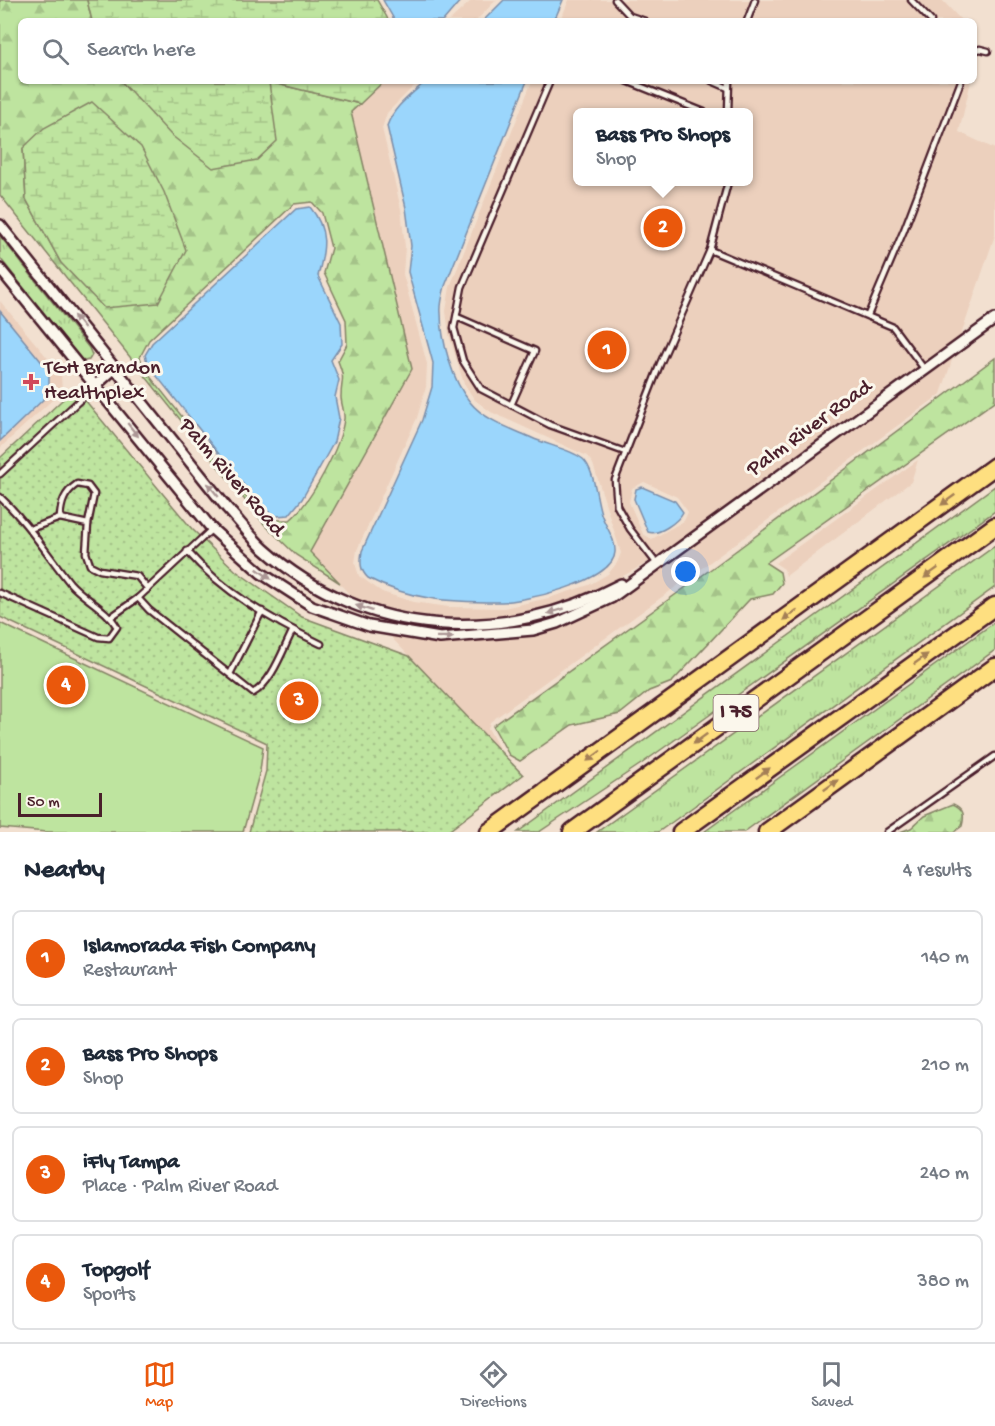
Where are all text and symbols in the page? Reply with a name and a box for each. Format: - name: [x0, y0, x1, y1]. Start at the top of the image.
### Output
- search box: [18, 18, 977, 84]
- icon: search: [39, 35, 72, 68]
- text: Search here: [87, 38, 195, 64]
- popup: [573, 108, 753, 186]
- text: Bass Pro Shops: [596, 123, 730, 149]
- text: Shop: [596, 149, 636, 172]
- pin: 2: [644, 206, 682, 250]
- one-way arrow: [73, 315, 85, 330]
- pin: 1: [588, 328, 626, 372]
- place label: TGH Brandon Healthplex: [42, 356, 161, 407]
- marker: TGH Brandon Healthplex: [22, 373, 40, 391]
- street label: Palm River Road: [742, 374, 879, 484]
- street label: Palm River Road: [172, 413, 291, 544]
- one-way arrow: [127, 422, 140, 438]
- one-way arrow: [206, 482, 219, 498]
- one-way arrow: [940, 494, 955, 506]
- your location: [671, 557, 700, 586]
- one-way arrow: [923, 567, 939, 579]
- one-way arrow: [255, 568, 271, 580]
- one-way arrow: [355, 603, 373, 612]
- one-way arrow: [546, 607, 564, 616]
- one-way arrow: [782, 609, 798, 621]
- one-way arrow: [435, 633, 454, 642]
- one-way arrow: [914, 654, 929, 666]
- pin: 4: [46, 662, 86, 708]
- pin: 3: [280, 678, 318, 724]
- road number: I 75: [714, 695, 758, 731]
- one-way arrow: [692, 733, 707, 745]
- one-way arrow: [587, 750, 603, 762]
- one-way arrow: [754, 767, 770, 779]
- one-way arrow: [824, 780, 839, 792]
- scale bar: [18, 790, 102, 818]
- text: 50 m: [27, 794, 60, 813]
- text: Nearby: [24, 856, 105, 887]
- text: 4 results: [903, 860, 971, 883]
- text: Islamorada Fish Company: [83, 934, 315, 960]
- text: 1: [41, 947, 50, 970]
- text: 140 m: [921, 947, 969, 970]
- text: Restaurant: [83, 960, 176, 983]
- text: Bass Pro Shops: [83, 1042, 217, 1068]
- text: 2: [41, 1055, 50, 1078]
- text: 210 m: [921, 1055, 969, 1078]
- text: Shop: [83, 1068, 123, 1091]
- text: iFly Tampa: [83, 1150, 179, 1176]
- text: 3: [40, 1163, 51, 1186]
- text: 240 m: [919, 1163, 969, 1186]
- text: Place · Palm River Road: [83, 1176, 277, 1199]
- text: Topgolf: [83, 1258, 149, 1284]
- text: 4: [41, 1271, 50, 1294]
- text: 380 m: [917, 1271, 969, 1294]
- text: Sports: [83, 1284, 135, 1307]
- tab: Map: [143, 1358, 176, 1413]
- tab: Directions: [461, 1358, 526, 1413]
- tab: Saved: [811, 1358, 852, 1413]

